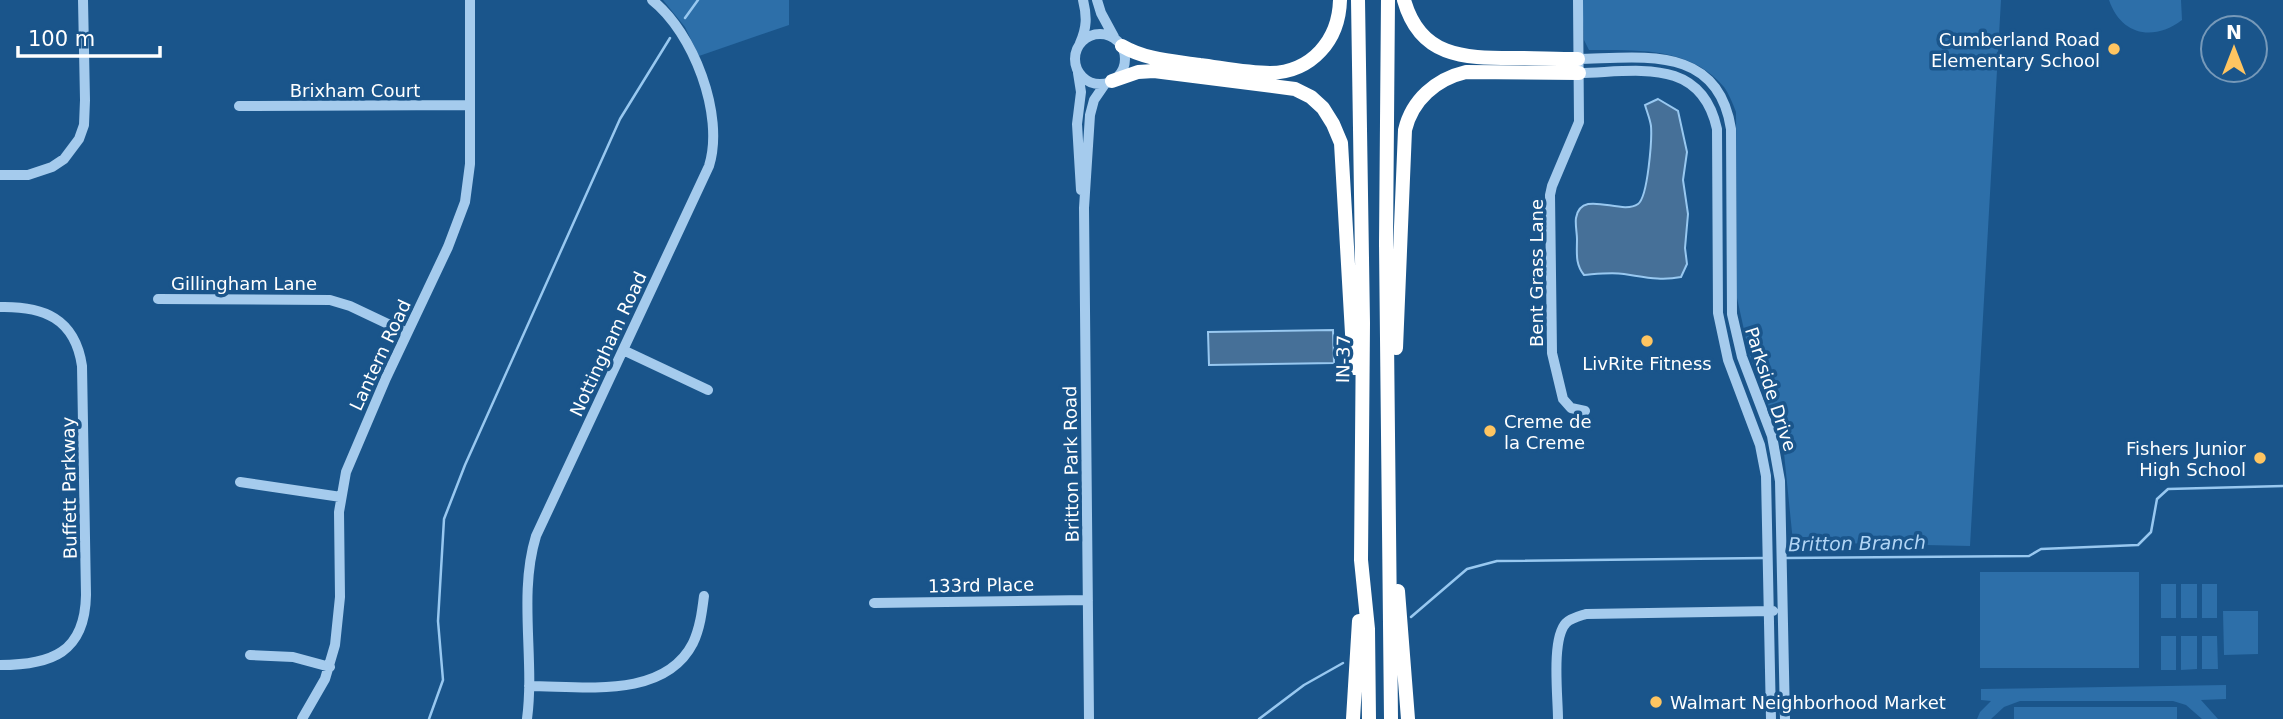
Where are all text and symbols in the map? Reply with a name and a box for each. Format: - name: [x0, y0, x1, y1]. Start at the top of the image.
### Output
- scale bar: [18, 14, 159, 58]
- north arrow: [2199, 14, 2269, 84]
- text: N: [2226, 21, 2242, 43]
- text: 100 m: [28, 27, 95, 51]
- place label: Cumberland Road Elementary School: [1931, 29, 2100, 71]
- marker: Cumberland Road Elementary School: [2106, 41, 2122, 57]
- street label: Brixham Court: [290, 80, 420, 101]
- street label: Bent Grass Lane: [1526, 199, 1547, 347]
- street label: Nottingham Road: [565, 268, 651, 420]
- street label: Gillingham Lane: [171, 273, 317, 294]
- street label: Lantern Road: [345, 296, 415, 414]
- street label: Parkside Drive: [1741, 324, 1801, 454]
- marker: LivRite Fitness: [1639, 333, 1655, 349]
- street label: IN-37: [1332, 335, 1354, 383]
- place label: LivRite Fitness: [1582, 353, 1712, 374]
- street label: Britton Park Road: [1059, 385, 1083, 543]
- place label: Creme de la Creme: [1504, 411, 1591, 453]
- street label: Buffett Parkway: [57, 416, 81, 559]
- marker: Creme de la Creme: [1482, 423, 1498, 439]
- place label: Fishers Junior High School: [2126, 438, 2247, 480]
- marker: Fishers Junior High School: [2252, 450, 2268, 466]
- water label: Britton Branch: [1788, 531, 1926, 555]
- street label: 133rd Place: [928, 574, 1034, 596]
- place label: Walmart Neighborhood Market: [1670, 692, 1946, 713]
- marker: Walmart Neighborhood Market: [1648, 694, 1664, 710]

